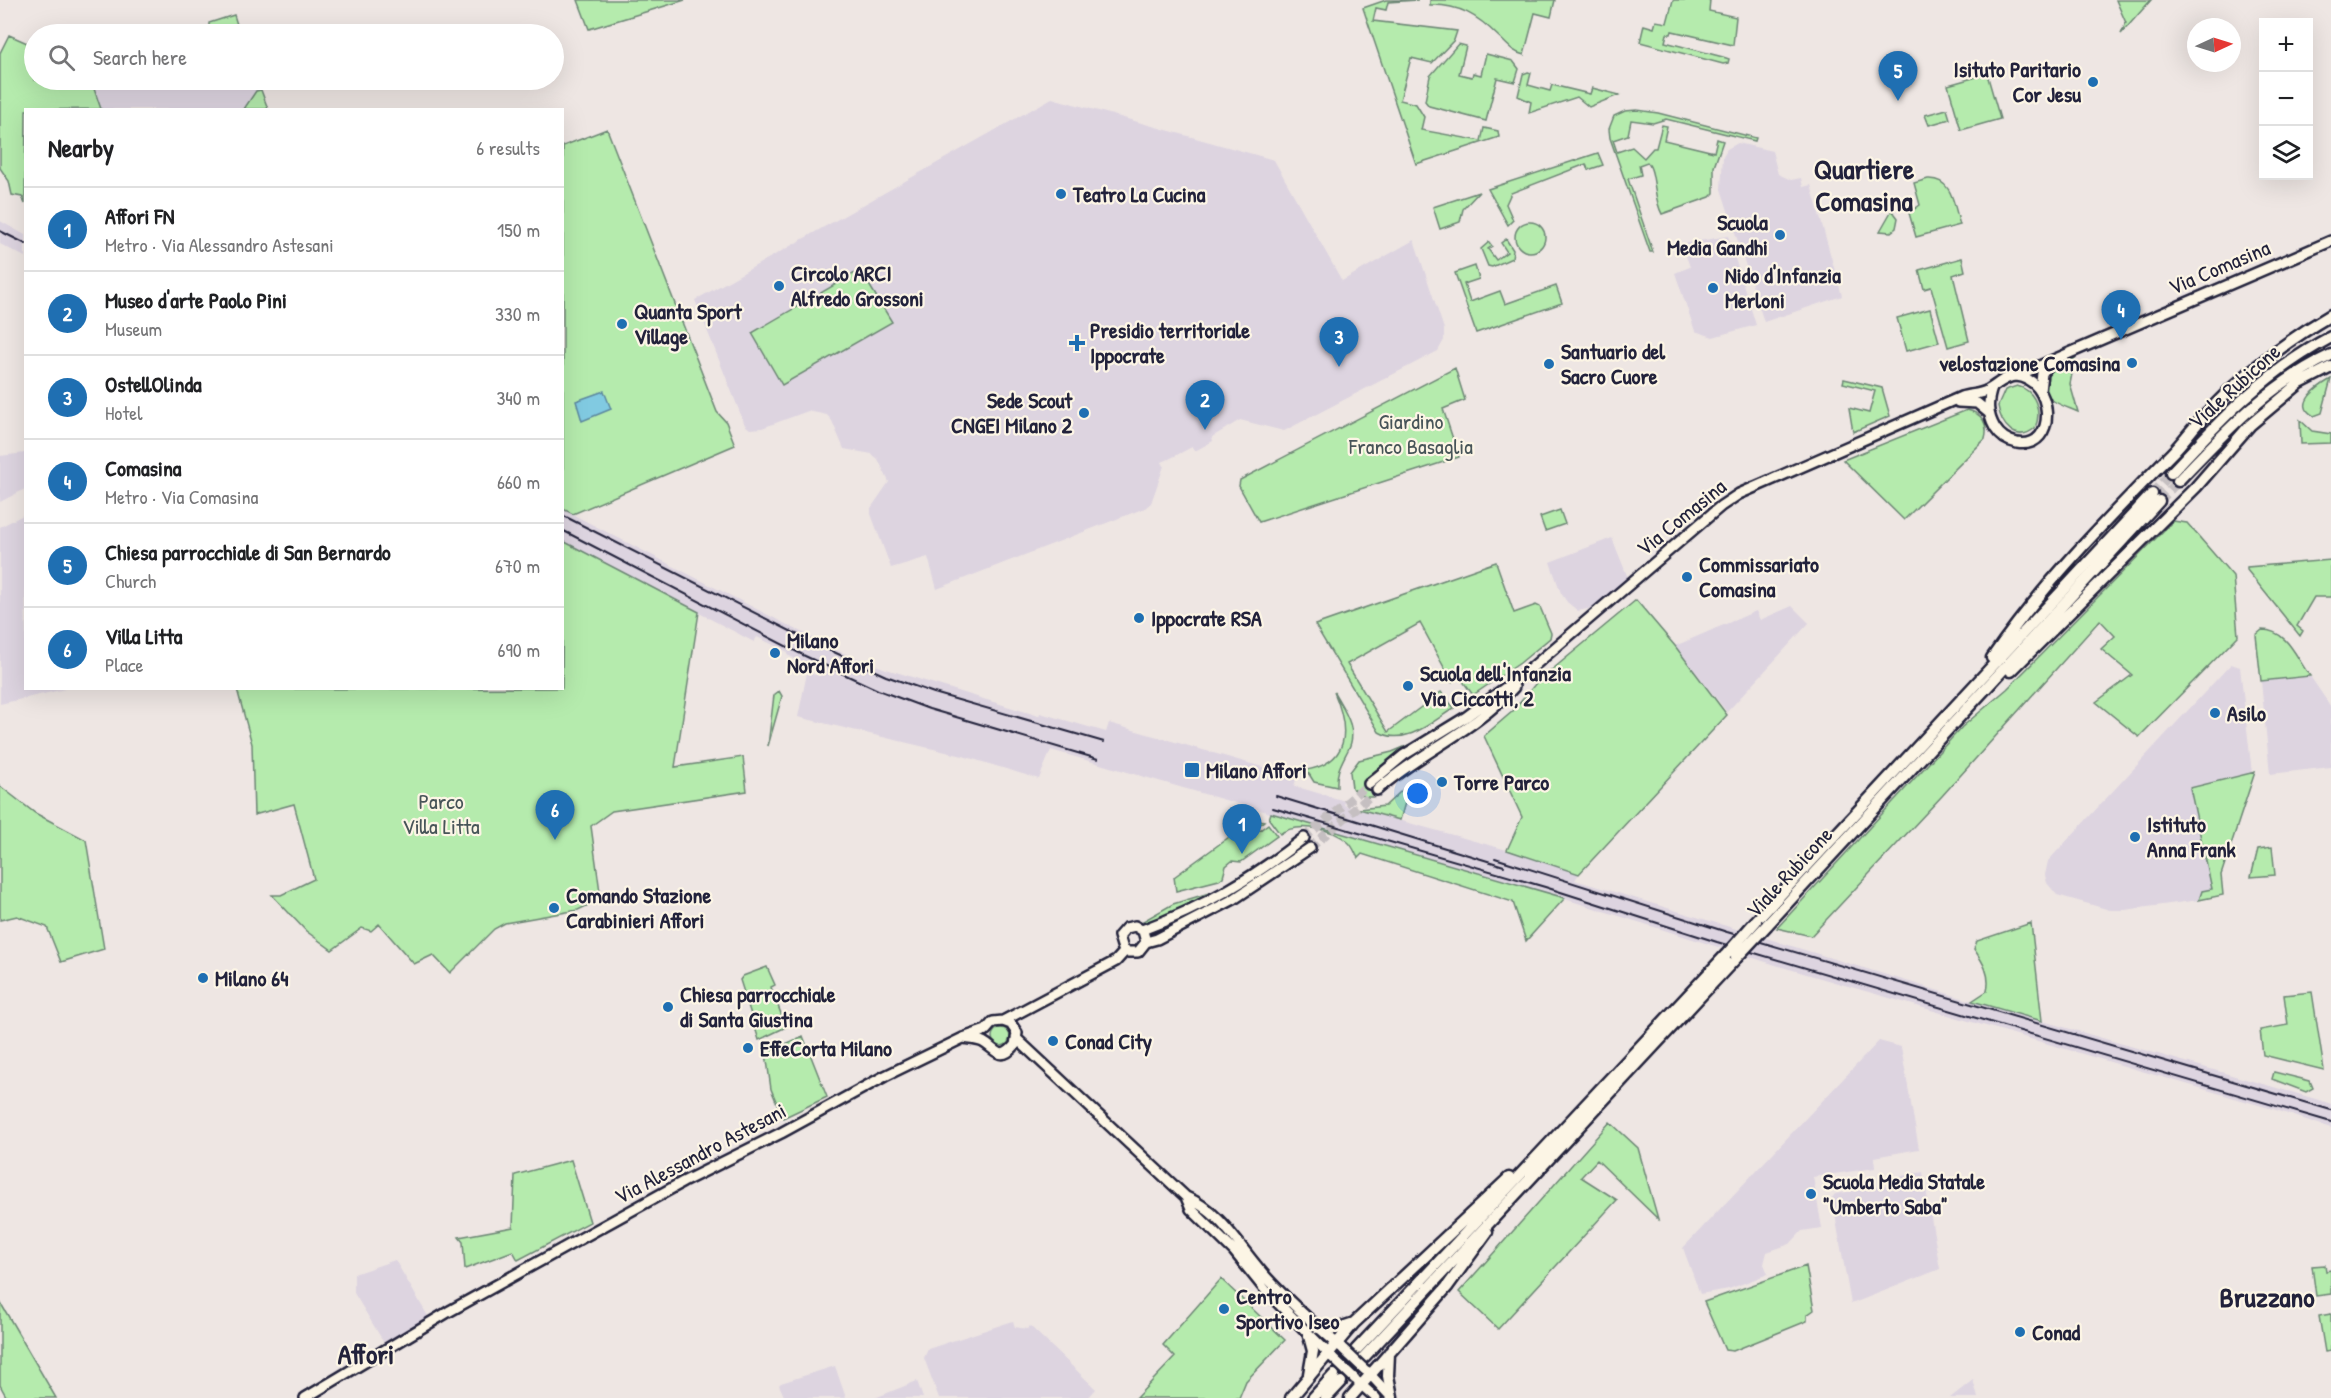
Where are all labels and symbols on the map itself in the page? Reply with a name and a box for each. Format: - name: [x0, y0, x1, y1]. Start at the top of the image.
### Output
- north arrow: [2187, 18, 2241, 72]
- pin: 5: [1878, 51, 1918, 101]
- place label: Isituto Paritario Cor Jesu: [1954, 54, 2081, 109]
- marker: Isituto Paritario Cor Jesu: [2086, 75, 2100, 89]
- district label: Quartiere Comasina: [1814, 150, 1915, 220]
- place label: Teatro La Cucina: [1072, 179, 1206, 209]
- marker: Teatro La Cucina: [1054, 187, 1068, 201]
- place label: Scuola Media Gandhi: [1667, 207, 1768, 262]
- marker: Scuola Media Gandhi: [1773, 228, 1787, 242]
- street label: Via Comasina: [2164, 232, 2275, 302]
- place label: Circolo ARCI Alfredo Grossoni: [791, 258, 924, 313]
- place label: Nido d'Infanzia Merloni: [1725, 260, 1841, 315]
- marker: Circolo ARCI Alfredo Grossoni: [772, 279, 786, 293]
- marker: Nido d'Infanzia Merloni: [1706, 281, 1720, 295]
- pin: 4: [2102, 290, 2140, 340]
- place label: Quanta Sport Village: [634, 296, 743, 352]
- place label: Presidio territoriale Ippocrate: [1090, 315, 1250, 371]
- marker: Quanta Sport Village: [615, 317, 629, 331]
- pin: 3: [1320, 318, 1358, 367]
- marker: Presidio territoriale Ippocrate: [1068, 334, 1086, 352]
- place label: Santuario del Sacro Cuore: [1561, 336, 1666, 391]
- street label: Viale Rubicone: [2181, 336, 2287, 435]
- place label: velostazione Comasina: [1940, 348, 2120, 378]
- marker: velostazione Comasina: [2125, 356, 2139, 370]
- marker: Santuario del Sacro Cuore: [1542, 357, 1556, 371]
- pin: 2: [1186, 380, 1224, 430]
- place label: Sede Scout CNGEI Milano 2: [951, 385, 1073, 440]
- marker: Sede Scout CNGEI Milano 2: [1077, 406, 1091, 420]
- park label: Giardino Franco Basaglia: [1348, 406, 1473, 461]
- street label: Via Comasina: [1630, 471, 1732, 562]
- place label: Commissariato Comasina: [1699, 549, 1819, 604]
- marker: Commissariato Comasina: [1680, 570, 1694, 584]
- place label: Ippocrate RSA: [1151, 603, 1262, 634]
- marker: Ippocrate RSA: [1132, 611, 1146, 625]
- place label: Milano Nord Affori: [787, 625, 874, 680]
- marker: Milano Nord Affori: [768, 646, 782, 660]
- place label: Scuola dell'Infanzia Via Ciccotti, 2: [1420, 658, 1571, 713]
- marker: Scuola dell'Infanzia Via Ciccotti, 2: [1401, 679, 1415, 693]
- place label: Asilo: [2227, 698, 2266, 728]
- marker: Asilo: [2208, 706, 2222, 720]
- place label: Milano Affori: [1206, 755, 1307, 785]
- marker: Milano Affori: [1183, 761, 1201, 779]
- place label: Torre Parco: [1453, 767, 1549, 797]
- marker: Torre Parco: [1435, 775, 1449, 789]
- your location: [1403, 779, 1432, 808]
- park label: Parco Villa Litta: [402, 786, 480, 841]
- pin: 6: [536, 790, 574, 840]
- pin: 1: [1222, 804, 1262, 854]
- place label: Istituto Anna Frank: [2147, 809, 2237, 864]
- street label: Viale Rubicone: [1739, 820, 1839, 924]
- marker: Istituto Anna Frank: [2128, 830, 2142, 844]
- place label: Comando Stazione Carabinieri Affori: [566, 880, 711, 935]
- marker: Comando Stazione Carabinieri Affori: [547, 901, 561, 915]
- place label: Milano 64: [215, 963, 288, 993]
- marker: Milano 64: [196, 971, 210, 985]
- place label: Chiesa parrocchiale di Santa Giustina: [680, 979, 836, 1034]
- marker: Chiesa parrocchiale di Santa Giustina: [661, 1000, 675, 1014]
- place label: Conad City: [1065, 1026, 1153, 1057]
- place label: EffeCorta Milano: [760, 1033, 892, 1063]
- marker: Conad City: [1046, 1034, 1060, 1048]
- marker: EffeCorta Milano: [741, 1041, 755, 1055]
- street label: Via Alessandro Astesani: [609, 1095, 791, 1211]
- place label: Scuola Media Statale "Umberto Saba": [1823, 1166, 1985, 1221]
- marker: Scuola Media Statale "Umberto Saba": [1804, 1187, 1818, 1201]
- district label: Bruzzano: [2219, 1278, 2315, 1316]
- place label: Centro Sportivo Iseo: [1236, 1281, 1339, 1337]
- marker: Centro Sportivo Iseo: [1217, 1302, 1231, 1316]
- place label: Conad: [2032, 1317, 2080, 1347]
- marker: Conad: [2013, 1325, 2027, 1339]
- district label: Affori: [338, 1335, 394, 1373]

